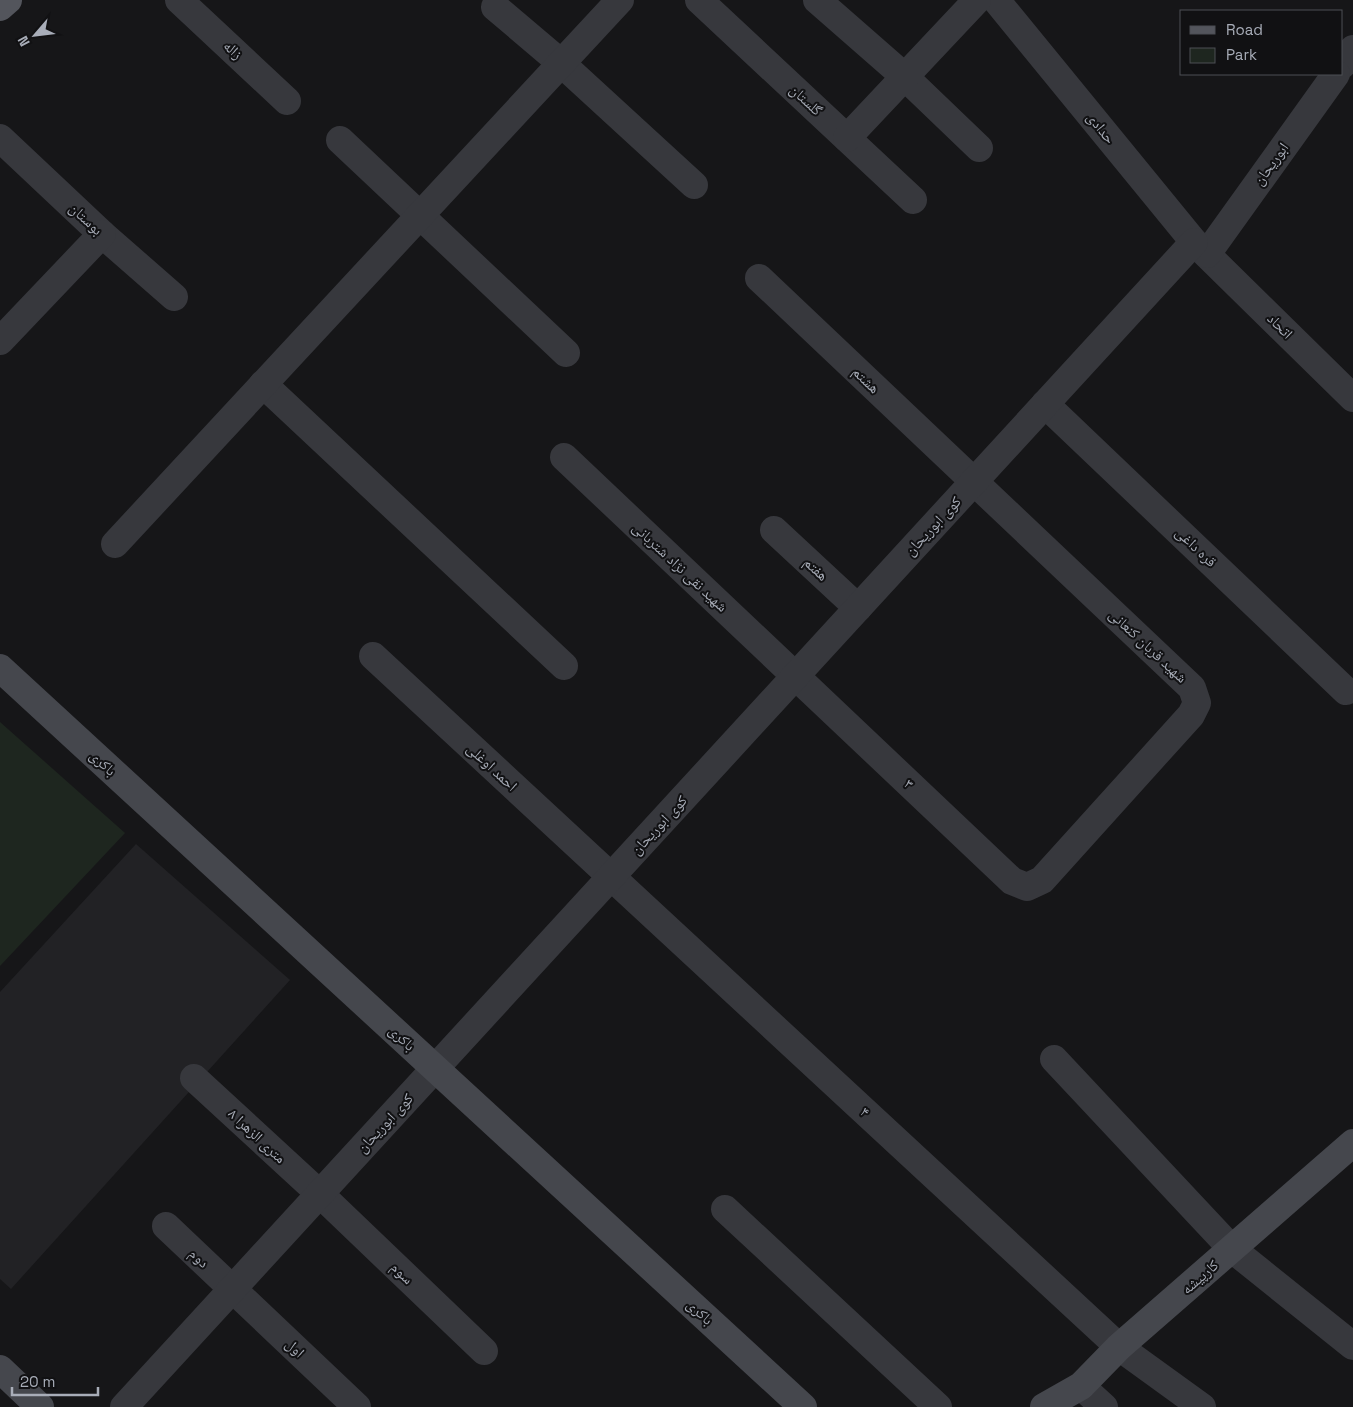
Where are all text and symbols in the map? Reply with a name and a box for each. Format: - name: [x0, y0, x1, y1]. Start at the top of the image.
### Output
- north arrow: [10, 10, 60, 60]
- legend: [1180, 10, 1343, 75]
- text: Road: [1226, 20, 1263, 39]
- text: N: [13, 33, 34, 49]
- street label: زاله: [220, 36, 247, 63]
- text: Park: [1226, 45, 1257, 64]
- street label: گلستان: [785, 80, 827, 120]
- street label: حدادی: [1082, 108, 1120, 149]
- street label: ابوریحان: [1249, 139, 1293, 189]
- street label: بوستان: [65, 198, 107, 240]
- street label: اتحاد: [1263, 309, 1297, 343]
- street label: هشتم: [848, 362, 884, 398]
- street label: کوی ابوریحان: [900, 492, 966, 560]
- street label: شهید نقی نژاد شتربانی: [628, 518, 732, 617]
- street label: قره داغی: [1171, 522, 1221, 572]
- street label: هفتم: [799, 553, 833, 585]
- street label: شهید قربان کنعانی: [1105, 605, 1191, 687]
- street label: احمد اوغلی: [462, 738, 522, 796]
- street label: باکری: [85, 746, 121, 780]
- street label: ۳: [900, 774, 918, 793]
- street label: کوی ابوریحان: [626, 791, 692, 859]
- street label: باکری: [384, 1021, 420, 1055]
- street label: کوی ابوریحان: [352, 1089, 418, 1157]
- street label: ۴: [856, 1102, 874, 1121]
- street label: ۸ متری الزهرا: [224, 1104, 290, 1168]
- street label: دوم: [185, 1244, 213, 1272]
- street label: کارپیشه: [1177, 1255, 1222, 1298]
- street label: سوم: [386, 1257, 418, 1289]
- street label: باکری: [682, 1295, 718, 1329]
- street label: اول: [281, 1334, 309, 1362]
- scale bar: [12, 1364, 99, 1396]
- text: 20 m: [20, 1372, 55, 1391]

